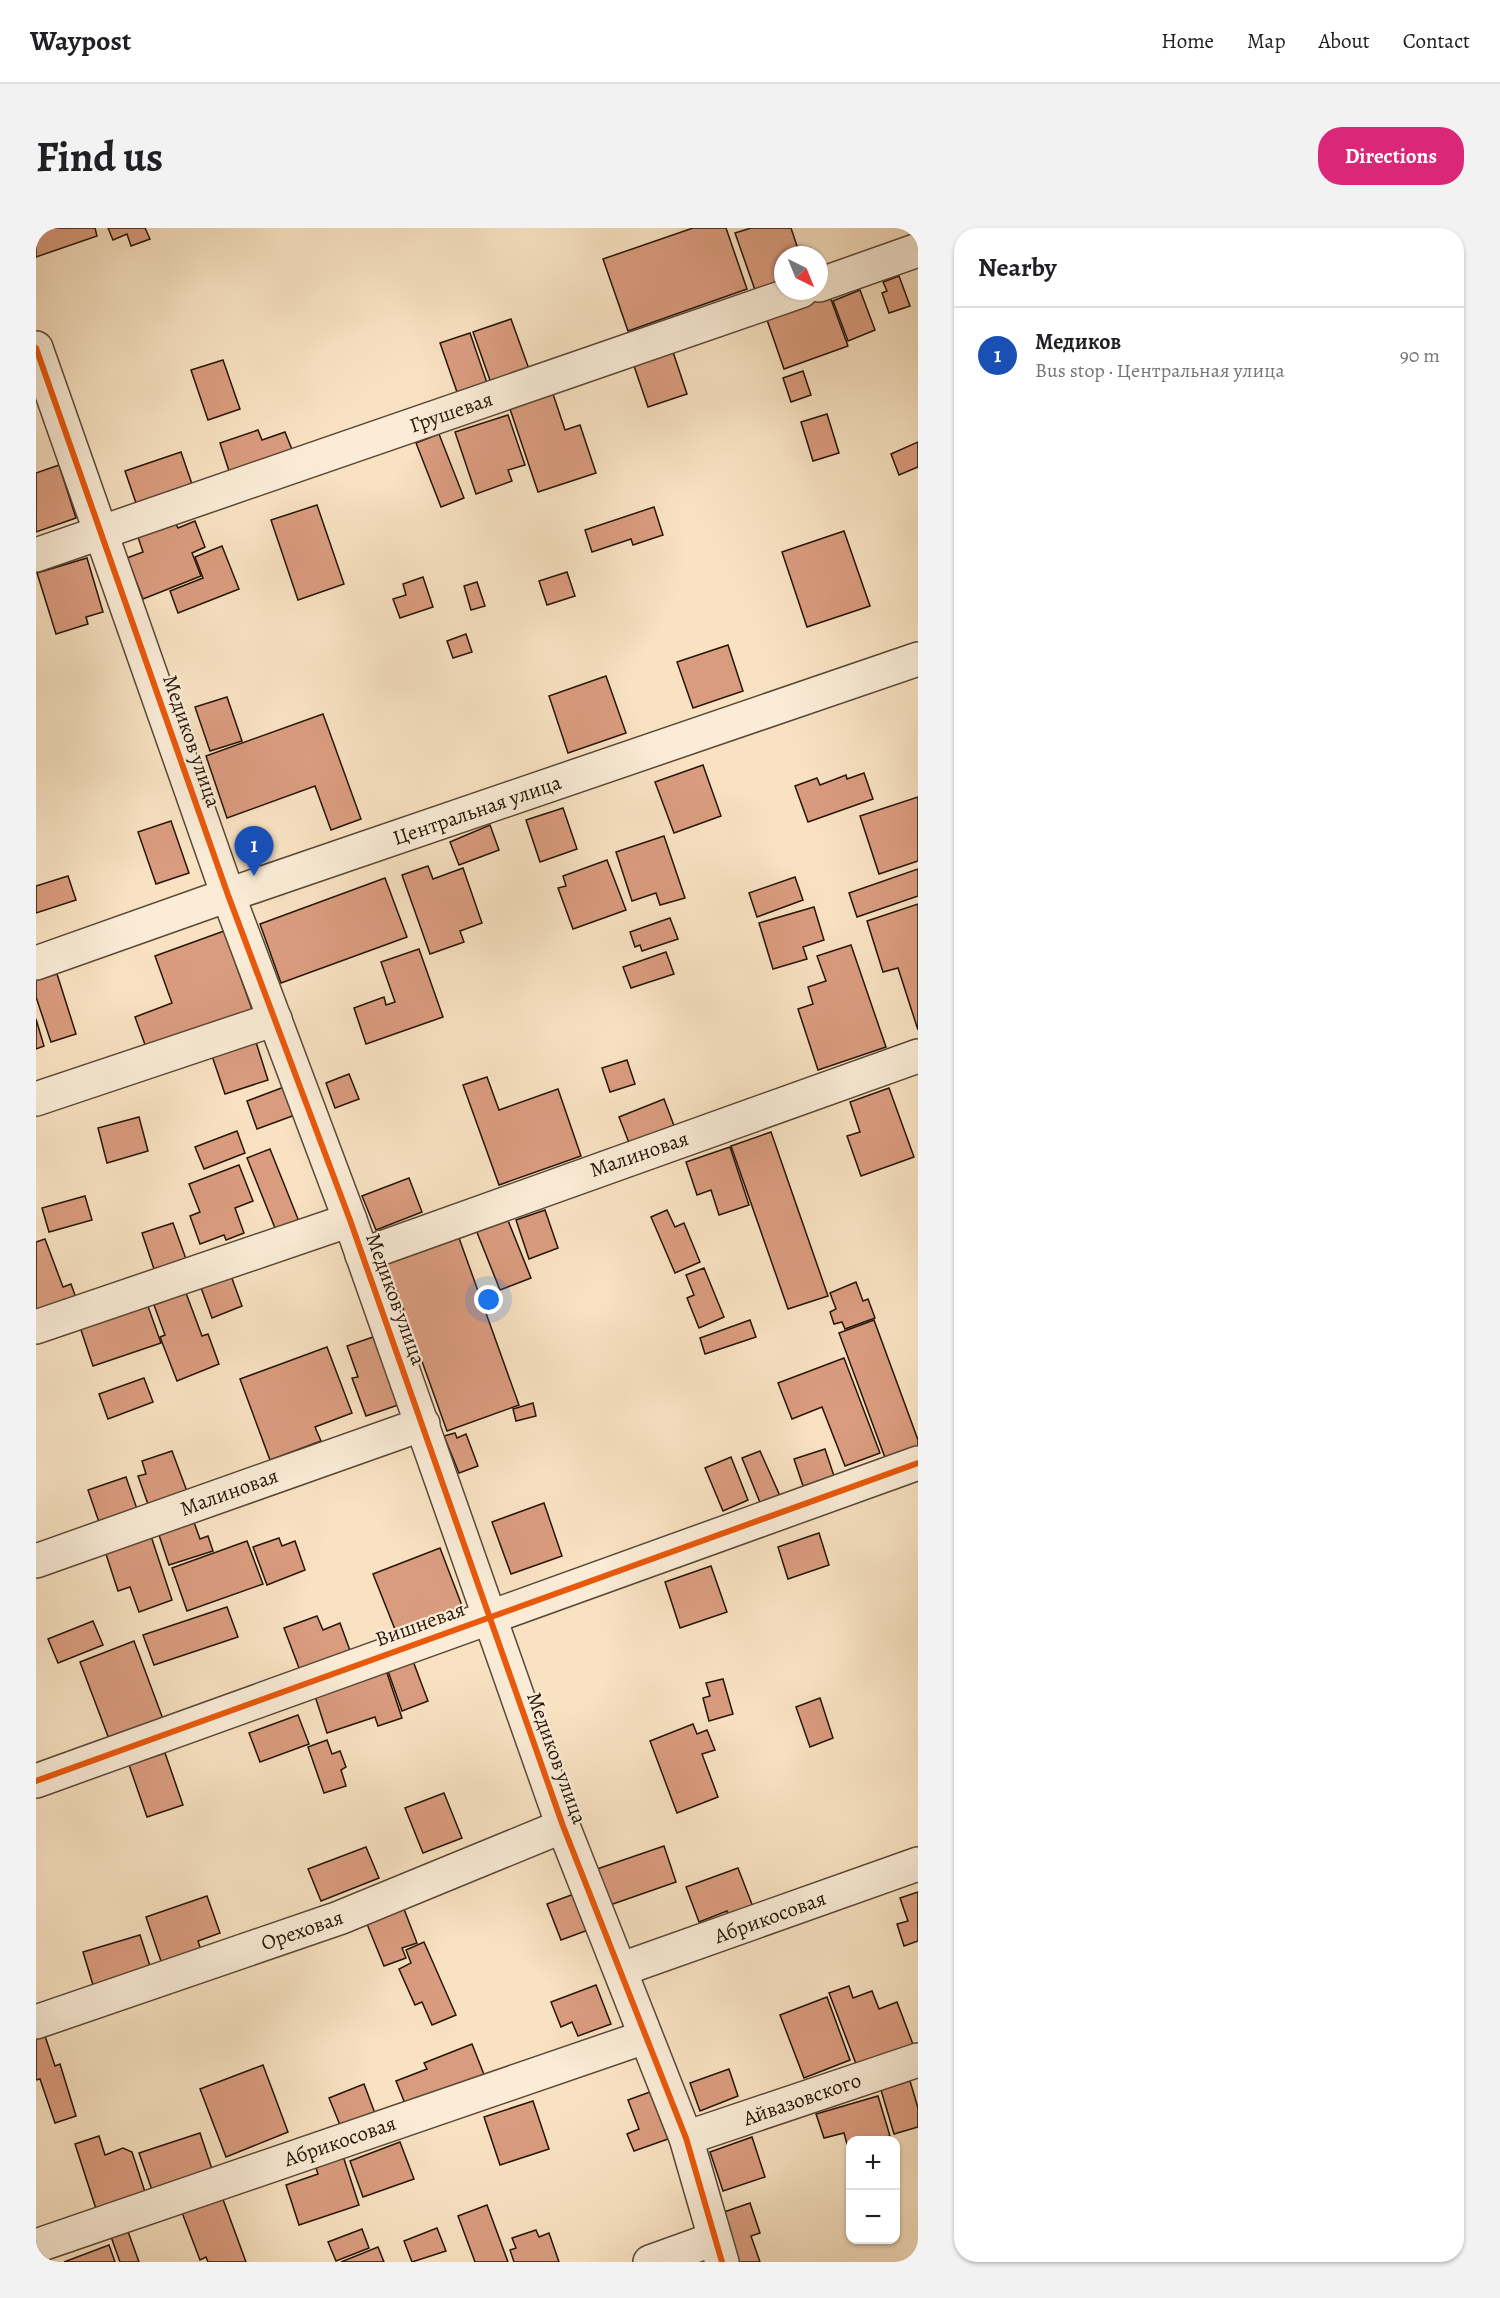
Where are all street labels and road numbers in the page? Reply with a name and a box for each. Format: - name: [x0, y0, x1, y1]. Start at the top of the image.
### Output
- street label: Грушевая: [406, 385, 496, 439]
- street label: Медиков улица: [156, 671, 228, 811]
- street label: Центральная улица: [389, 768, 565, 852]
- street label: Малиновая: [586, 1124, 692, 1184]
- street label: Медиков улица: [359, 1229, 433, 1369]
- street label: Малиновая: [176, 1461, 282, 1523]
- street label: Вишневая: [371, 1595, 469, 1653]
- street label: Медиков улица: [520, 1688, 594, 1828]
- street label: Абрикосовая: [709, 1884, 830, 1950]
- street label: Ореховая: [257, 1903, 347, 1957]
- street label: Айвазовского: [738, 2066, 865, 2133]
- street label: Абрикосовая: [279, 2109, 400, 2174]

